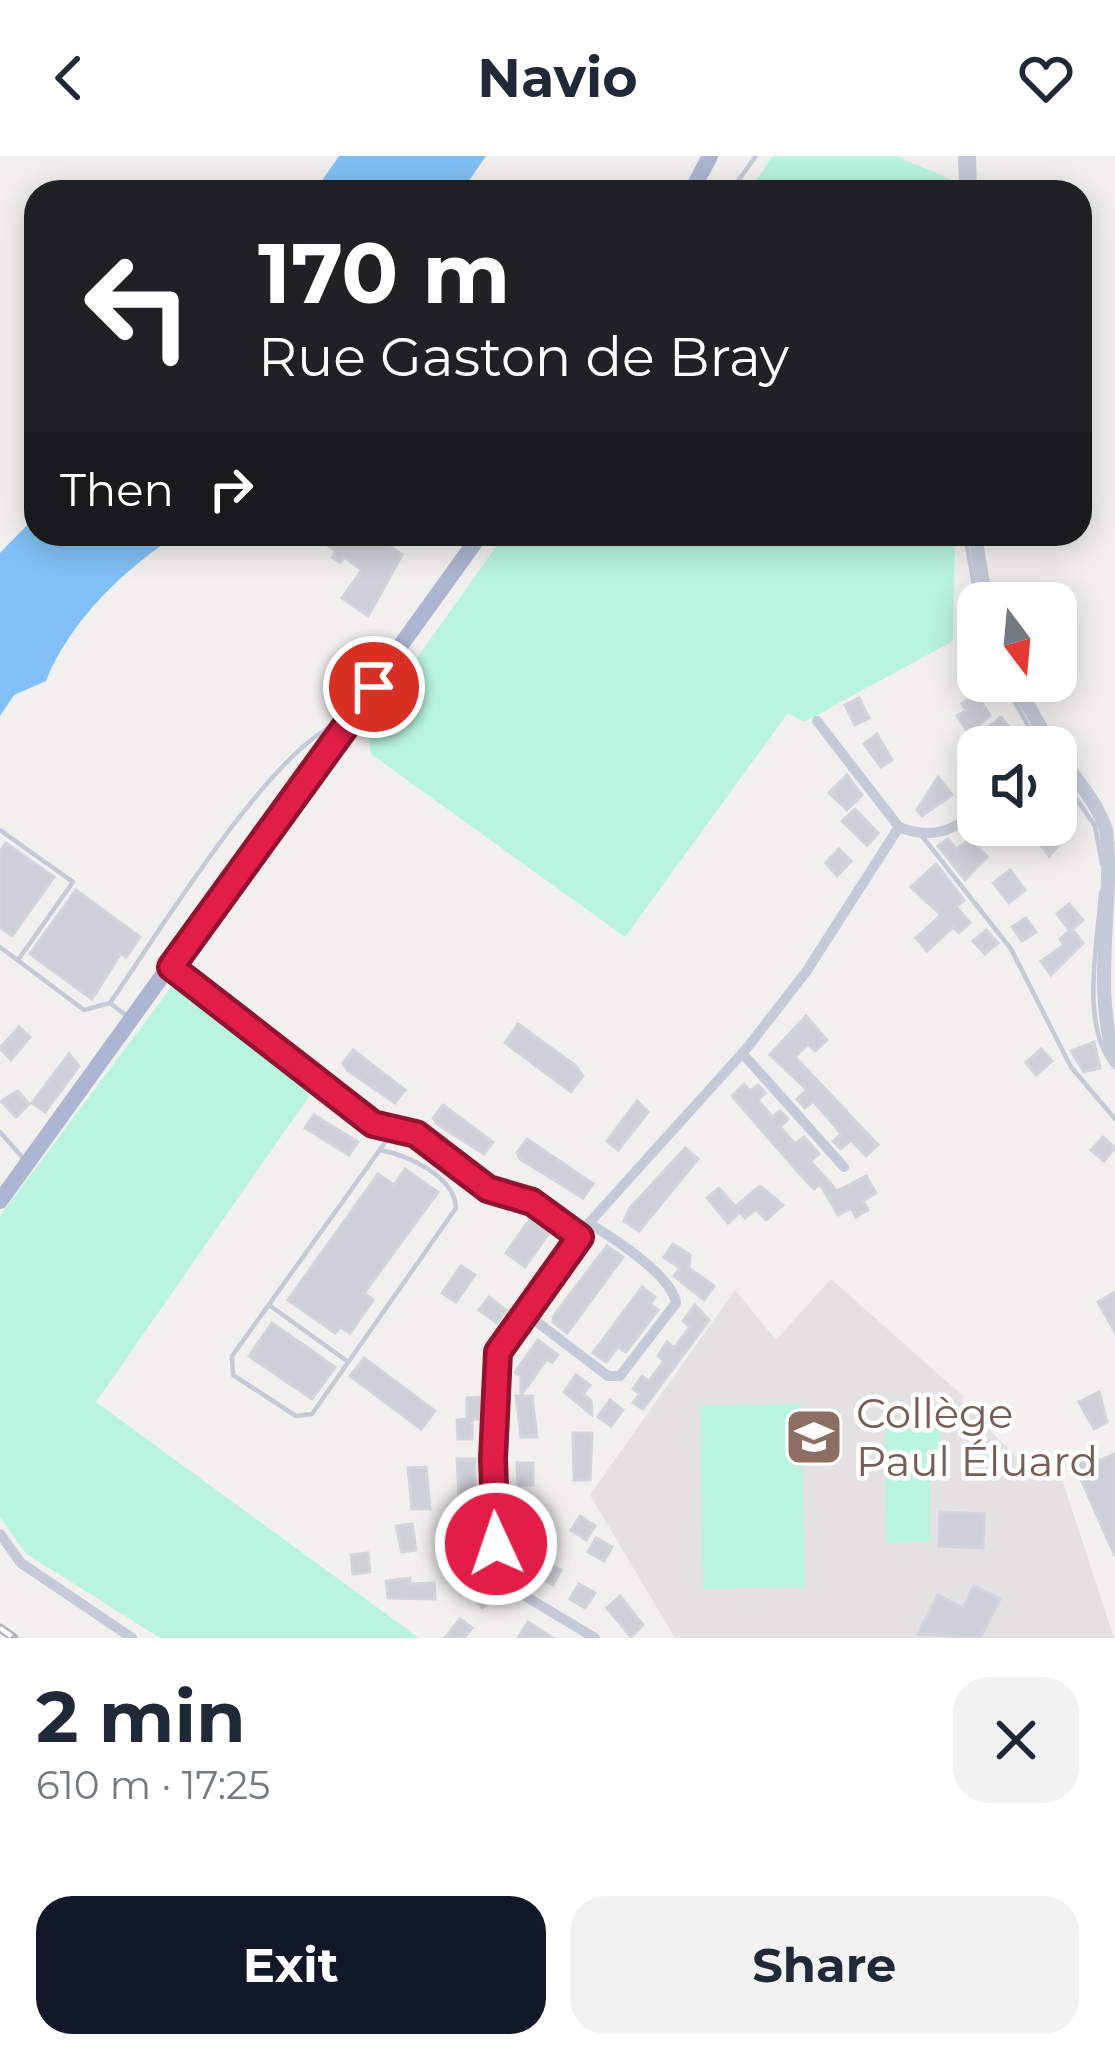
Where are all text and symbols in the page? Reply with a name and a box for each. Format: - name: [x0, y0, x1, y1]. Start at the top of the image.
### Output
- icon: back: [36, 45, 102, 111]
- text: Navio: [477, 45, 638, 111]
- icon: heart: [1013, 45, 1079, 111]
- text: 170 m: [258, 222, 510, 324]
- icon: left: [60, 228, 216, 384]
- text: Rue Gaston de Bray: [258, 324, 789, 390]
- icon: right: [198, 456, 264, 522]
- text: Then: [60, 462, 174, 517]
- north arrow: [957, 582, 1077, 702]
- map controls: [957, 582, 1077, 846]
- pin: [323, 636, 425, 738]
- icon: arrive: [341, 654, 407, 720]
- button: sound: [957, 726, 1077, 846]
- place label: Collège Paul Éluard: [856, 1387, 1098, 1487]
- school or university icon: Collège Paul Éluard: [783, 1406, 845, 1468]
- position arrow: [433, 1481, 559, 1607]
- text: 2 min: [36, 1672, 246, 1760]
- button: close: [953, 1677, 1079, 1803]
- text: 610 m · 17:25: [36, 1761, 270, 1809]
- button: Exit: [36, 1896, 546, 2034]
- button: Share: [570, 1896, 1079, 2034]

